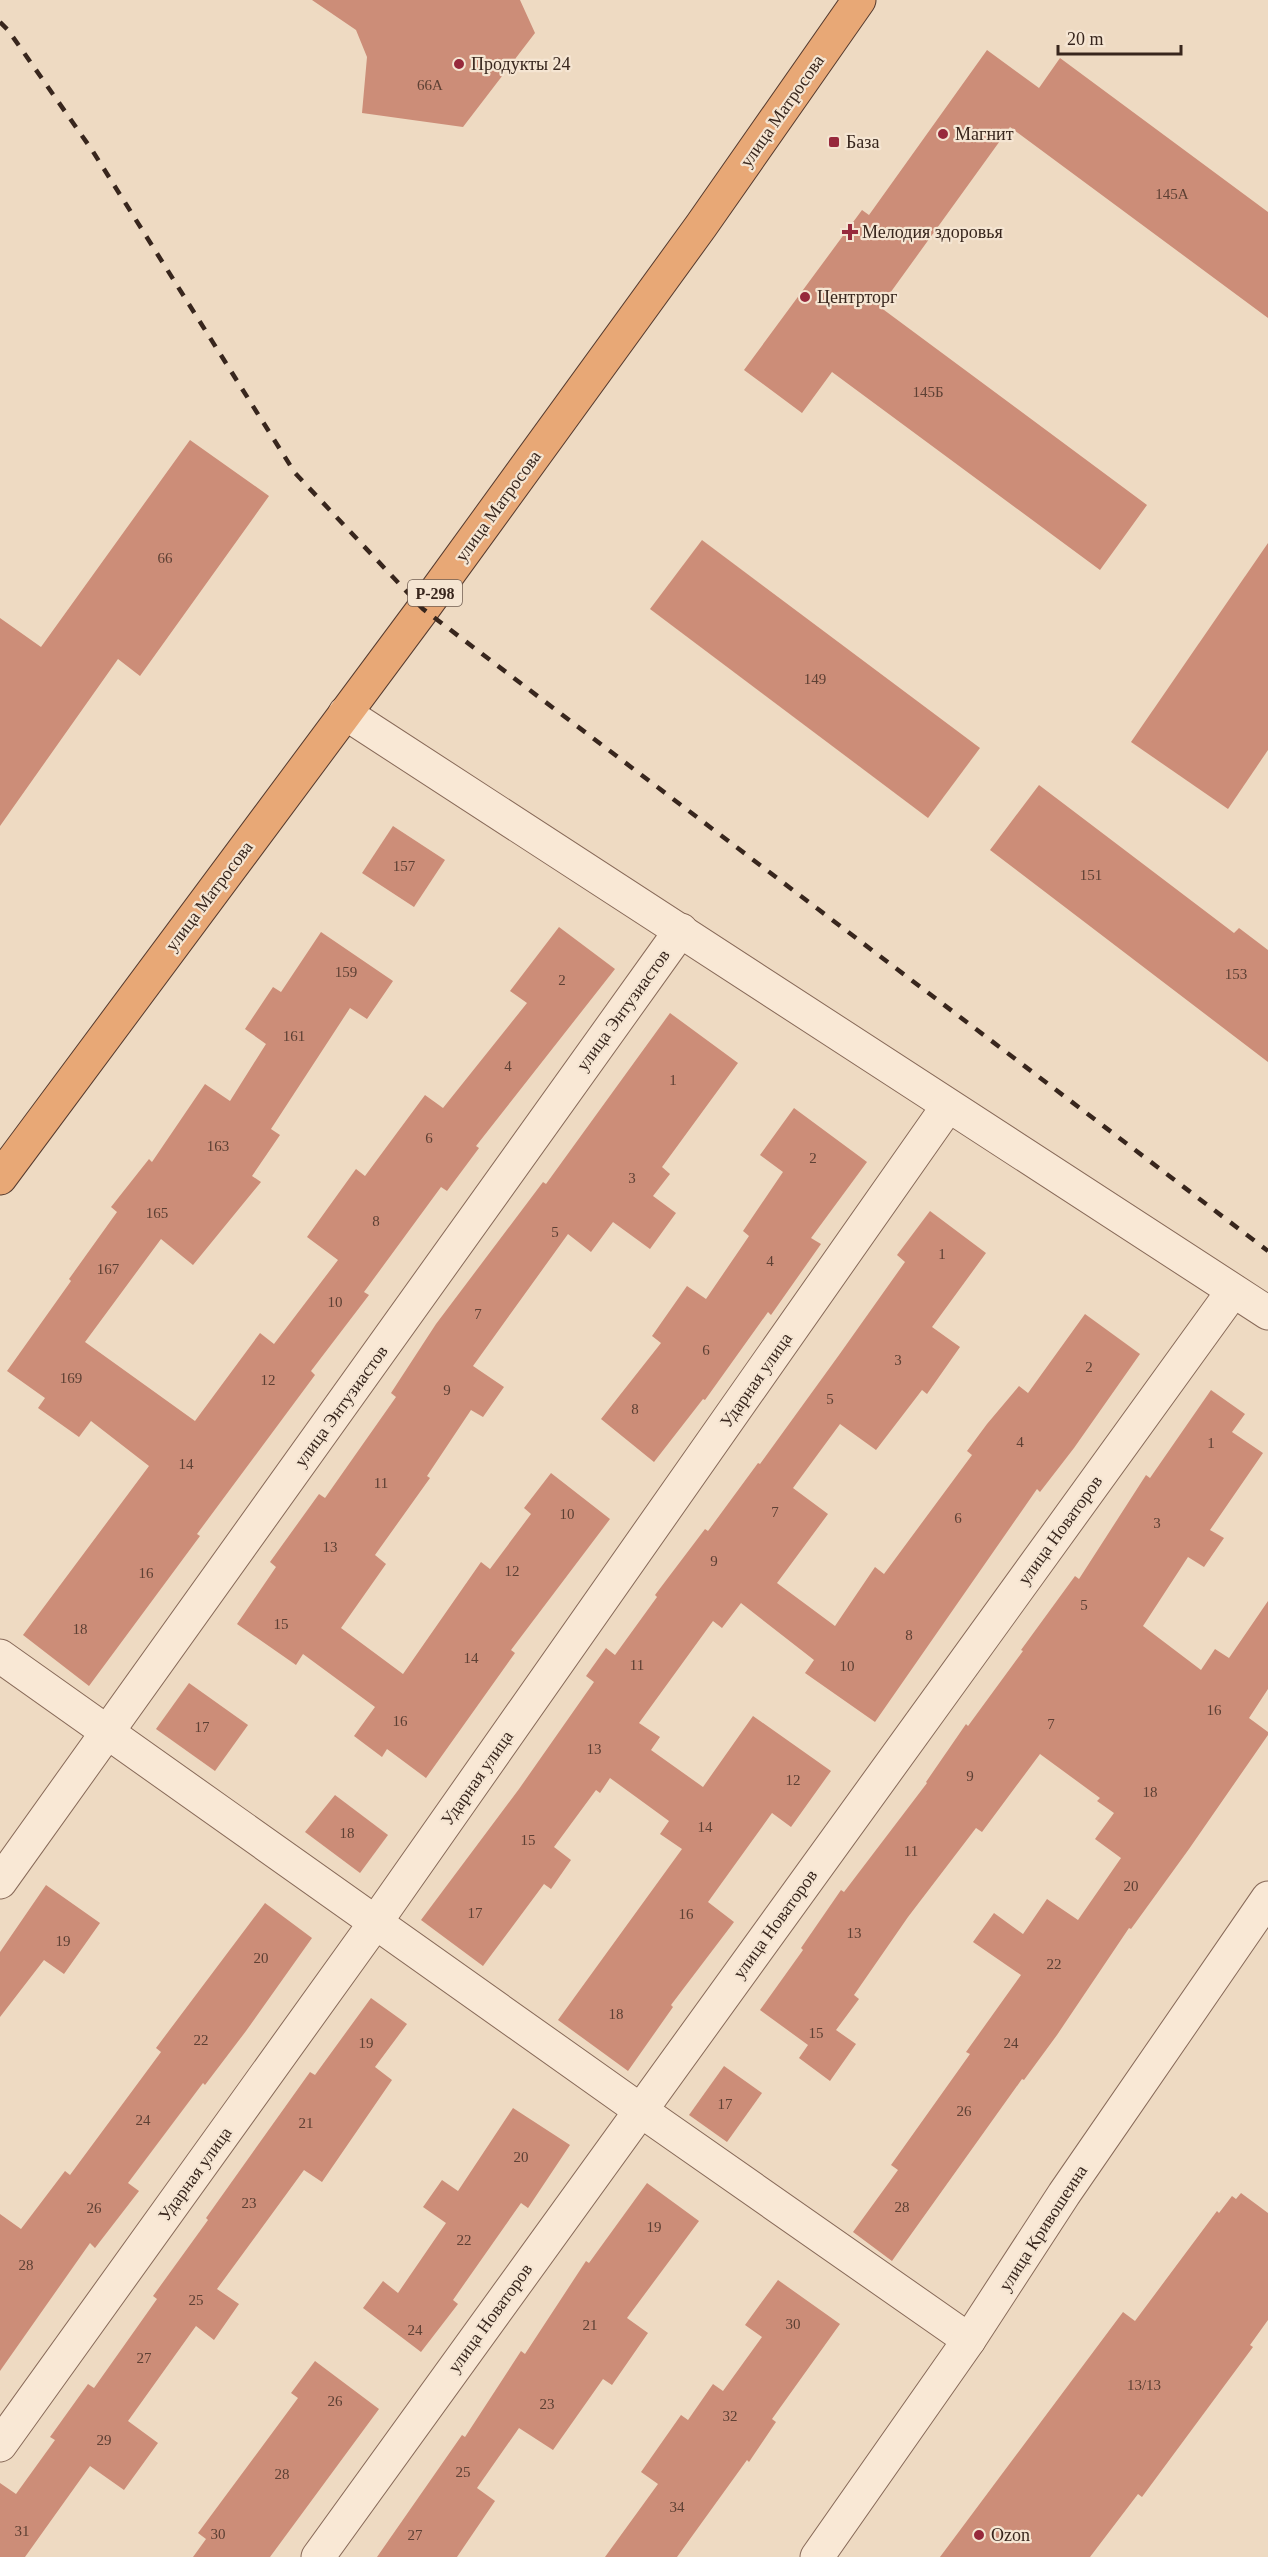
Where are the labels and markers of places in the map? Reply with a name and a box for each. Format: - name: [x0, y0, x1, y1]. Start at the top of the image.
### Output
- place label: Продукты 24: [471, 54, 571, 74]
- marker: Продукты 24: [452, 57, 466, 71]
- place label: Магнит: [955, 124, 1014, 144]
- marker: Магнит: [936, 127, 950, 141]
- place label: База: [846, 132, 879, 152]
- marker: База: [827, 135, 841, 149]
- place label: Мелодия здоровья: [862, 222, 1003, 242]
- marker: Мелодия здоровья: [843, 225, 857, 239]
- place label: Центрторг: [817, 287, 897, 307]
- marker: Центрторг: [798, 290, 812, 304]
- place label: Ozon: [991, 2525, 1030, 2545]
- marker: Ozon: [972, 2528, 986, 2542]

